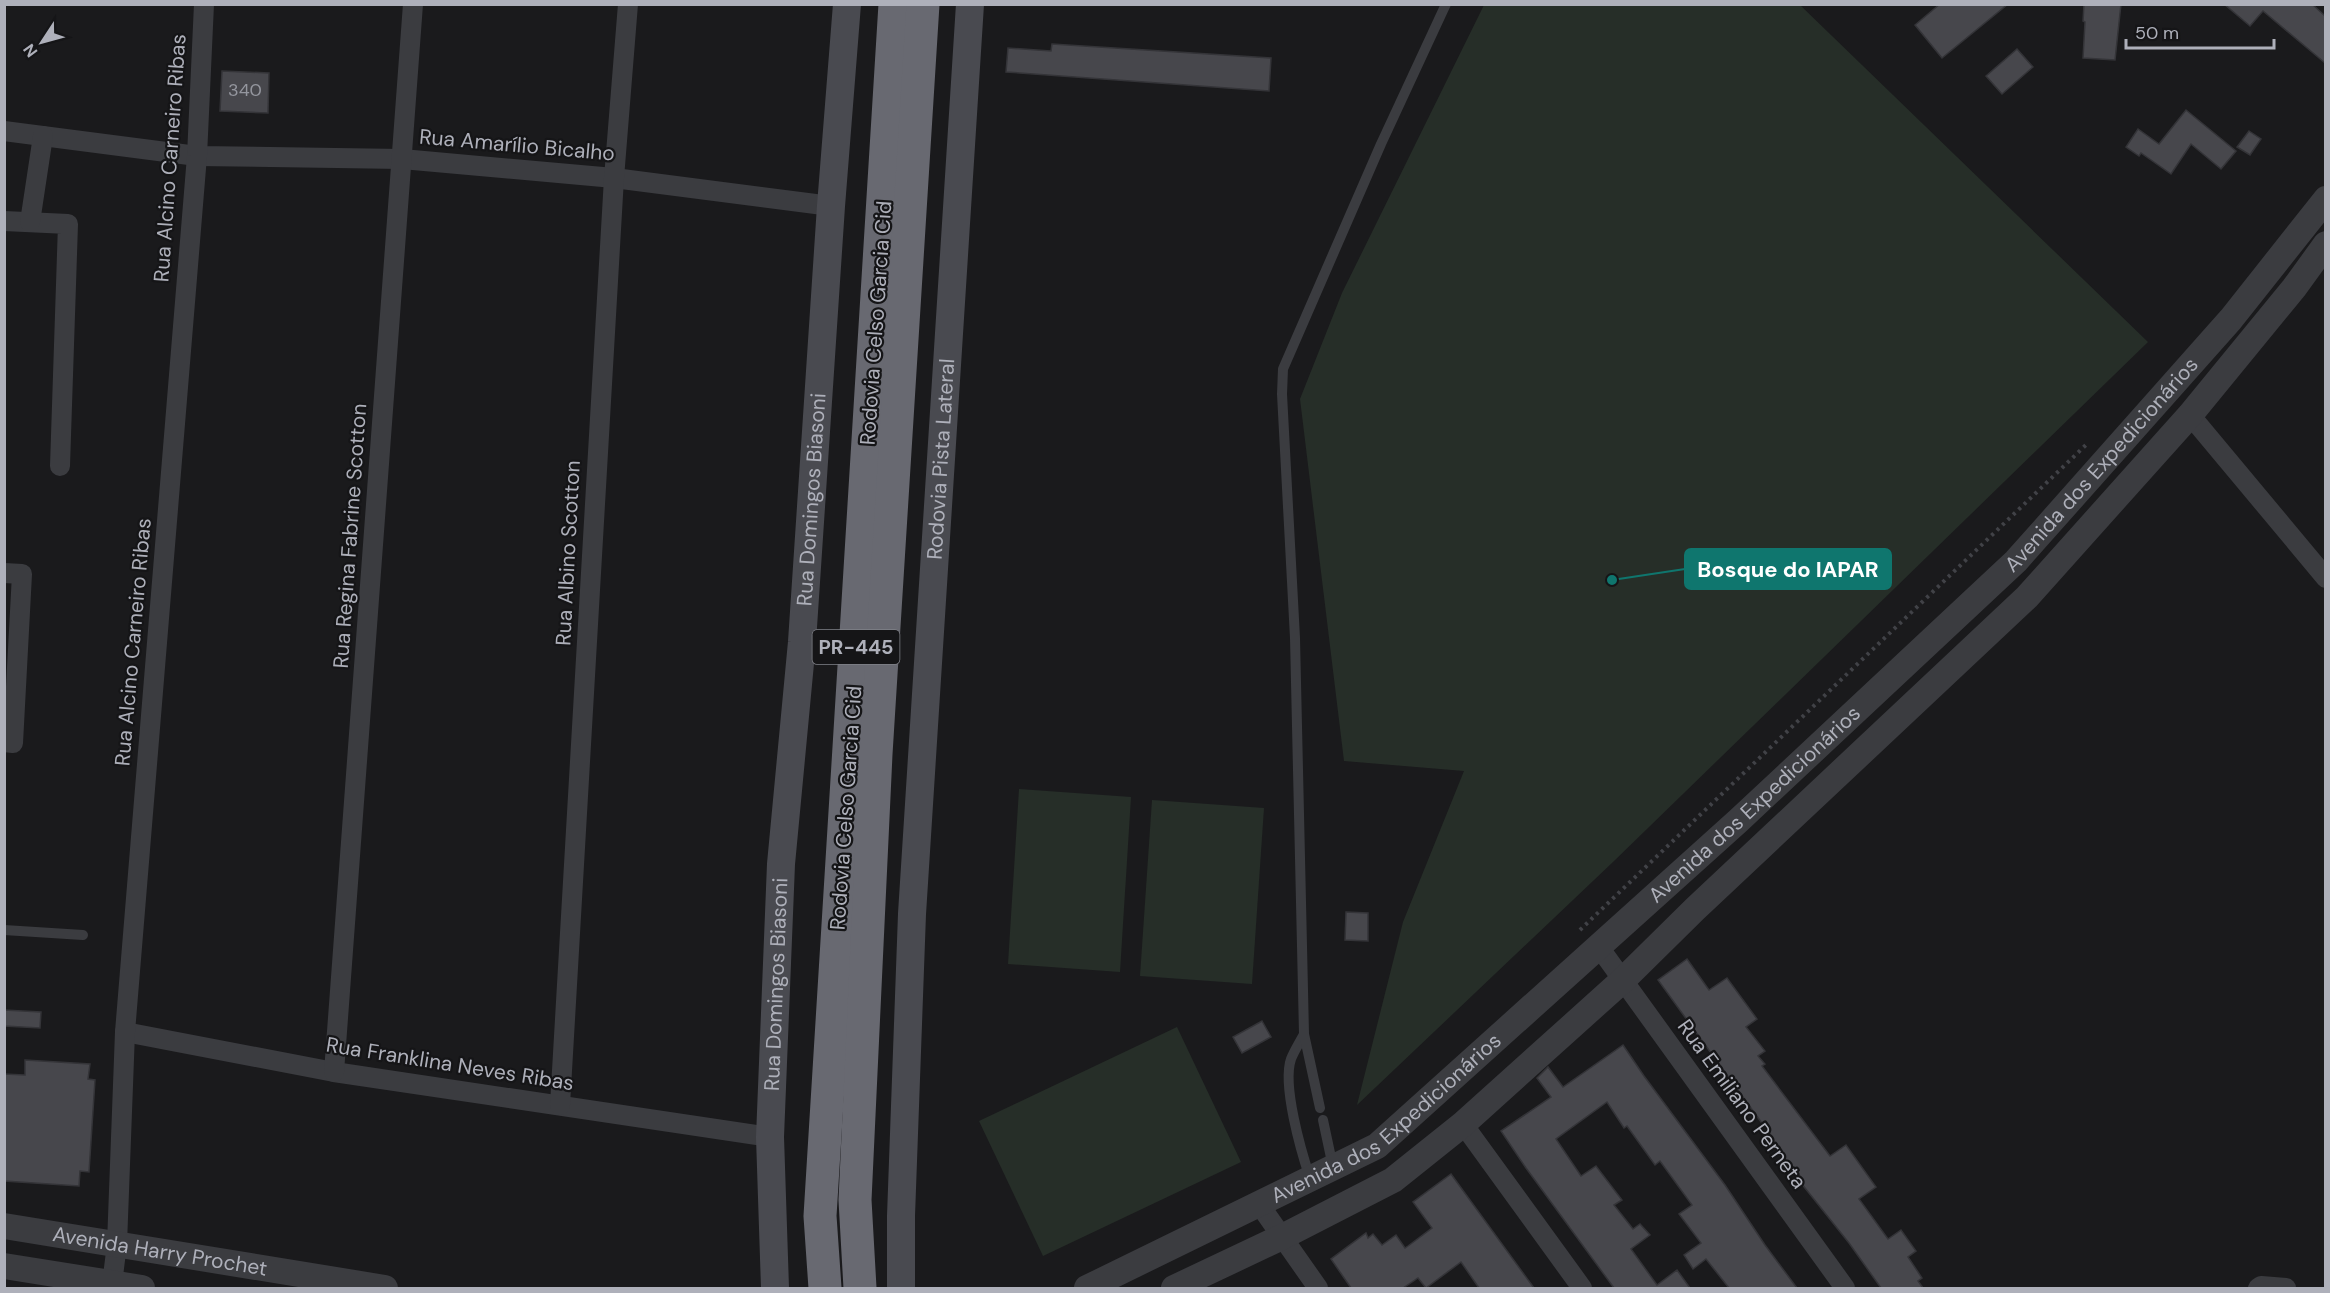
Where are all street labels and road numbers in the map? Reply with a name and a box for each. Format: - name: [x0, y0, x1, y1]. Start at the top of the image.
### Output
- street label: Rua Alcino Carneiro Ribas: [147, 33, 193, 283]
- street label: Rua Amarílio Bicalho: [418, 123, 616, 167]
- street label: Rodovia Celso Garcia Cid: [853, 200, 899, 446]
- street label: Avenida dos Expedicionários: [1999, 351, 2205, 579]
- street label: Rodovia Pista Lateral: [921, 358, 961, 560]
- street label: Rua Domingos Biasoni: [790, 392, 833, 607]
- street label: Rua Regina Fabrine Scotton: [327, 403, 373, 669]
- street label: Rua Albino Scotton: [549, 460, 587, 646]
- street label: Rua Alcino Carneiro Ribas: [108, 517, 158, 767]
- road number: PR-445: [812, 630, 900, 664]
- street label: Rodovia Celso Garcia Cid: [823, 685, 869, 931]
- street label: Avenida dos Expedicionários: [1642, 700, 1866, 909]
- street label: Rua Domingos Biasoni: [758, 877, 794, 1091]
- street label: Rua Emiliano Perneta: [1671, 1014, 1813, 1194]
- street label: Avenida dos Expedicionários: [1266, 1027, 1507, 1210]
- street label: Rua Franklina Neves Ribas: [324, 1031, 576, 1097]
- street label: Avenida Harry Prochet: [51, 1220, 269, 1283]

